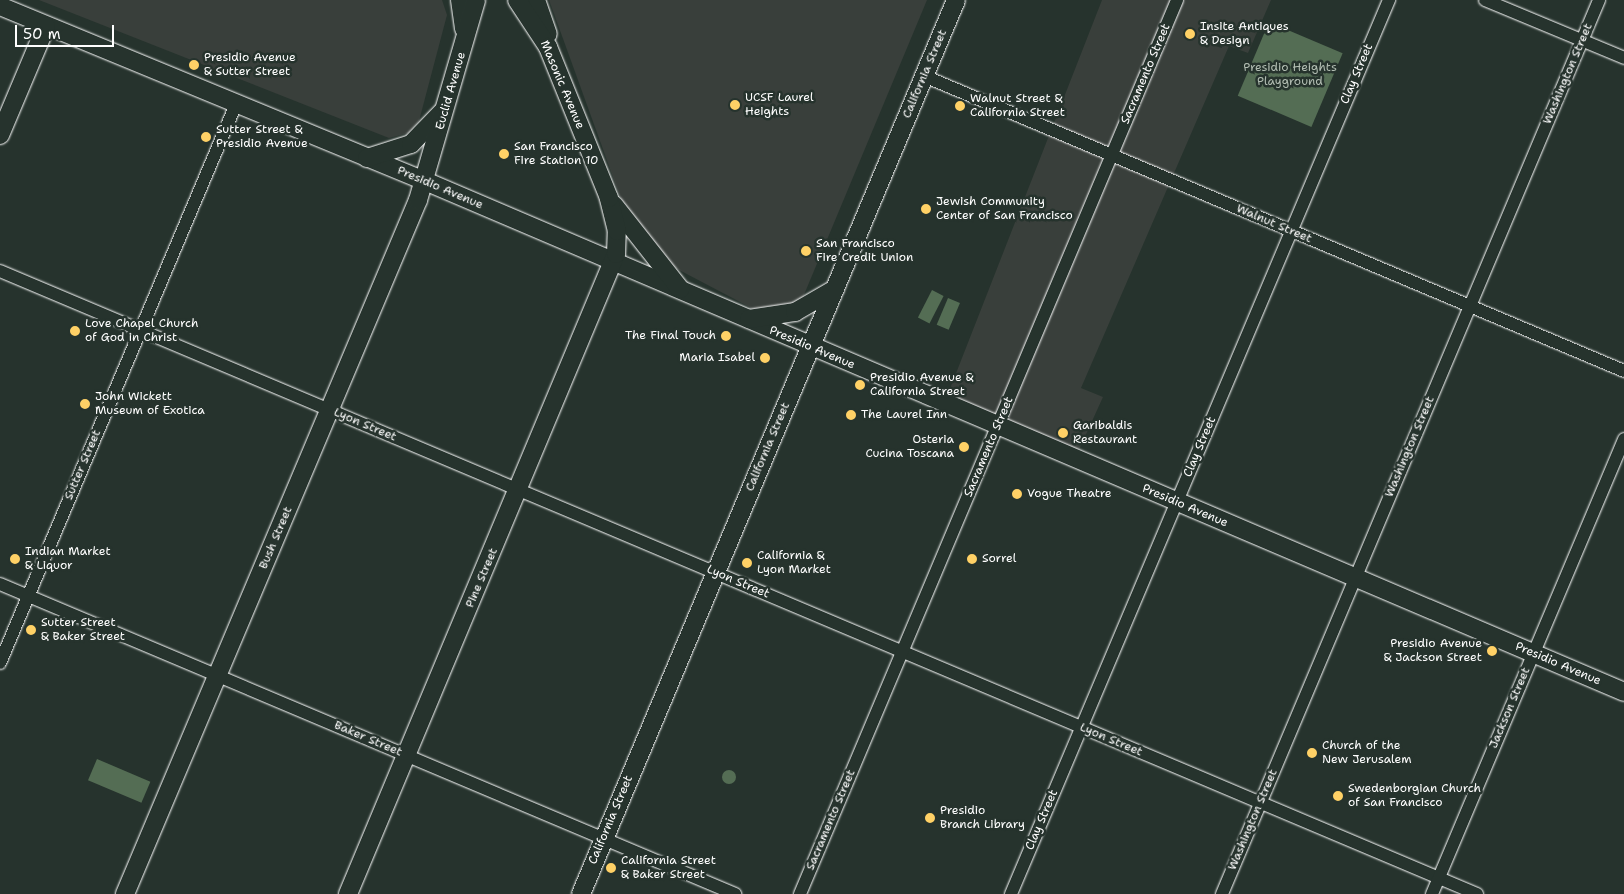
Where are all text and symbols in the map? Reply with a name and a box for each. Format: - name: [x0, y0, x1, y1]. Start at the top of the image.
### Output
- scale bar: [18, 15, 116, 47]
- place label: Insite Antiques & Design: [1200, 20, 1289, 48]
- street label: Washington Street: [1540, 21, 1596, 127]
- street label: Sacramento Street: [1118, 22, 1174, 126]
- text: 50 m: [23, 24, 61, 44]
- street label: California Street: [900, 27, 950, 121]
- marker: Insite Antiques & Design: [1184, 28, 1196, 40]
- street label: Masonic Avenue: [537, 39, 587, 131]
- street label: Clay Street: [1338, 42, 1376, 106]
- street label: Euclid Avenue: [433, 50, 469, 132]
- place label: Presidio Avenue & Sutter Street: [204, 51, 296, 79]
- marker: Presidio Avenue & Sutter Street: [188, 59, 200, 71]
- park label: Presidio Heights Playground: [1243, 61, 1337, 89]
- place label: UCSF Laurel Heights: [745, 91, 814, 119]
- place label: Walnut Street & California Street: [970, 92, 1065, 120]
- marker: UCSF Laurel Heights: [729, 99, 741, 111]
- marker: Walnut Street & California Street: [954, 100, 966, 112]
- place label: Sutter Street & Presidio Avenue: [216, 123, 308, 151]
- marker: Sutter Street & Presidio Avenue: [200, 131, 212, 143]
- place label: San Francisco Fire Station 10: [514, 140, 598, 168]
- marker: San Francisco Fire Station 10: [498, 148, 510, 160]
- street label: Presidio Avenue: [395, 163, 485, 213]
- place label: Jewish Community Center of San Francisco: [936, 195, 1073, 223]
- street label: Walnut Street: [1234, 202, 1314, 246]
- marker: Jewish Community Center of San Francisco: [920, 203, 932, 215]
- place label: San Francisco Fire Credit Union: [816, 237, 913, 265]
- marker: San Francisco Fire Credit Union: [800, 245, 812, 257]
- place label: Love Chapel Church of God in Christ: [85, 317, 198, 345]
- street label: Presidio Avenue: [767, 323, 857, 373]
- marker: Love Chapel Church of God in Christ: [69, 325, 81, 337]
- place label: The Final Touch: [625, 329, 716, 343]
- marker: The Final Touch: [720, 330, 732, 342]
- place label: Maria Isabel: [679, 351, 755, 365]
- marker: Maria Isabel: [759, 352, 771, 364]
- place label: Presidio Avenue & California Street: [870, 371, 973, 399]
- marker: Presidio Avenue & California Street: [854, 379, 866, 391]
- place label: John Wickett Museum of Exotica: [95, 390, 205, 418]
- street label: Washington Street: [1382, 394, 1438, 500]
- street label: Sacramento Street: [961, 395, 1017, 499]
- marker: John Wickett Museum of Exotica: [79, 398, 91, 410]
- street label: California Street: [743, 400, 793, 494]
- street label: Lyon Street: [331, 405, 399, 445]
- place label: The Laurel Inn: [861, 408, 947, 422]
- marker: The Laurel Inn: [845, 409, 857, 421]
- street label: Clay Street: [1181, 415, 1219, 479]
- place label: Garibaldis Restaurant: [1073, 419, 1137, 447]
- marker: Garibaldis Restaurant: [1057, 427, 1069, 439]
- street label: Sutter Street: [62, 428, 104, 502]
- place label: Osteria Cucina Toscana: [865, 433, 954, 461]
- marker: Osteria Cucina Toscana: [958, 441, 970, 453]
- street label: Presidio Avenue: [1140, 481, 1230, 531]
- place label: Vogue Theatre: [1027, 487, 1112, 501]
- marker: Vogue Theatre: [1011, 488, 1023, 500]
- street label: Bush Street: [256, 505, 296, 571]
- place label: Indian Market & Liquor: [25, 545, 111, 573]
- street label: Pine Street: [463, 546, 501, 610]
- place label: California & Lyon Market: [757, 549, 831, 577]
- place label: Sorrel: [982, 552, 1016, 566]
- marker: Indian Market & Liquor: [9, 553, 21, 565]
- marker: Sorrel: [966, 553, 978, 565]
- marker: California & Lyon Market: [741, 557, 753, 569]
- street label: Lyon Street: [704, 562, 772, 602]
- place label: Sutter Street & Baker Street: [41, 616, 125, 644]
- marker: Sutter Street & Baker Street: [25, 624, 37, 636]
- place label: Presidio Avenue & Jackson Street: [1384, 637, 1482, 665]
- street label: Presidio Avenue: [1513, 639, 1603, 689]
- marker: Presidio Avenue & Jackson Street: [1486, 645, 1498, 657]
- street label: Jackson Street: [1486, 665, 1534, 751]
- street label: Baker Street: [332, 718, 404, 760]
- street label: Lyon Street: [1077, 720, 1145, 760]
- place label: Church of the New Jerusalem: [1322, 739, 1412, 767]
- marker: Church of the New Jerusalem: [1306, 747, 1318, 759]
- street label: Washington Street: [1225, 767, 1281, 873]
- street label: Sacramento Street: [803, 768, 859, 872]
- street label: California Street: [586, 773, 636, 867]
- place label: Swedenborgian Church of San Francisco: [1348, 782, 1481, 810]
- street label: Clay Street: [1023, 788, 1061, 852]
- marker: Swedenborgian Church of San Francisco: [1332, 790, 1344, 802]
- place label: Presidio Branch Library: [940, 804, 1025, 832]
- marker: Presidio Branch Library: [924, 812, 936, 824]
- place label: California Street & Baker Street: [621, 854, 716, 882]
- marker: California Street & Baker Street: [605, 862, 617, 874]

